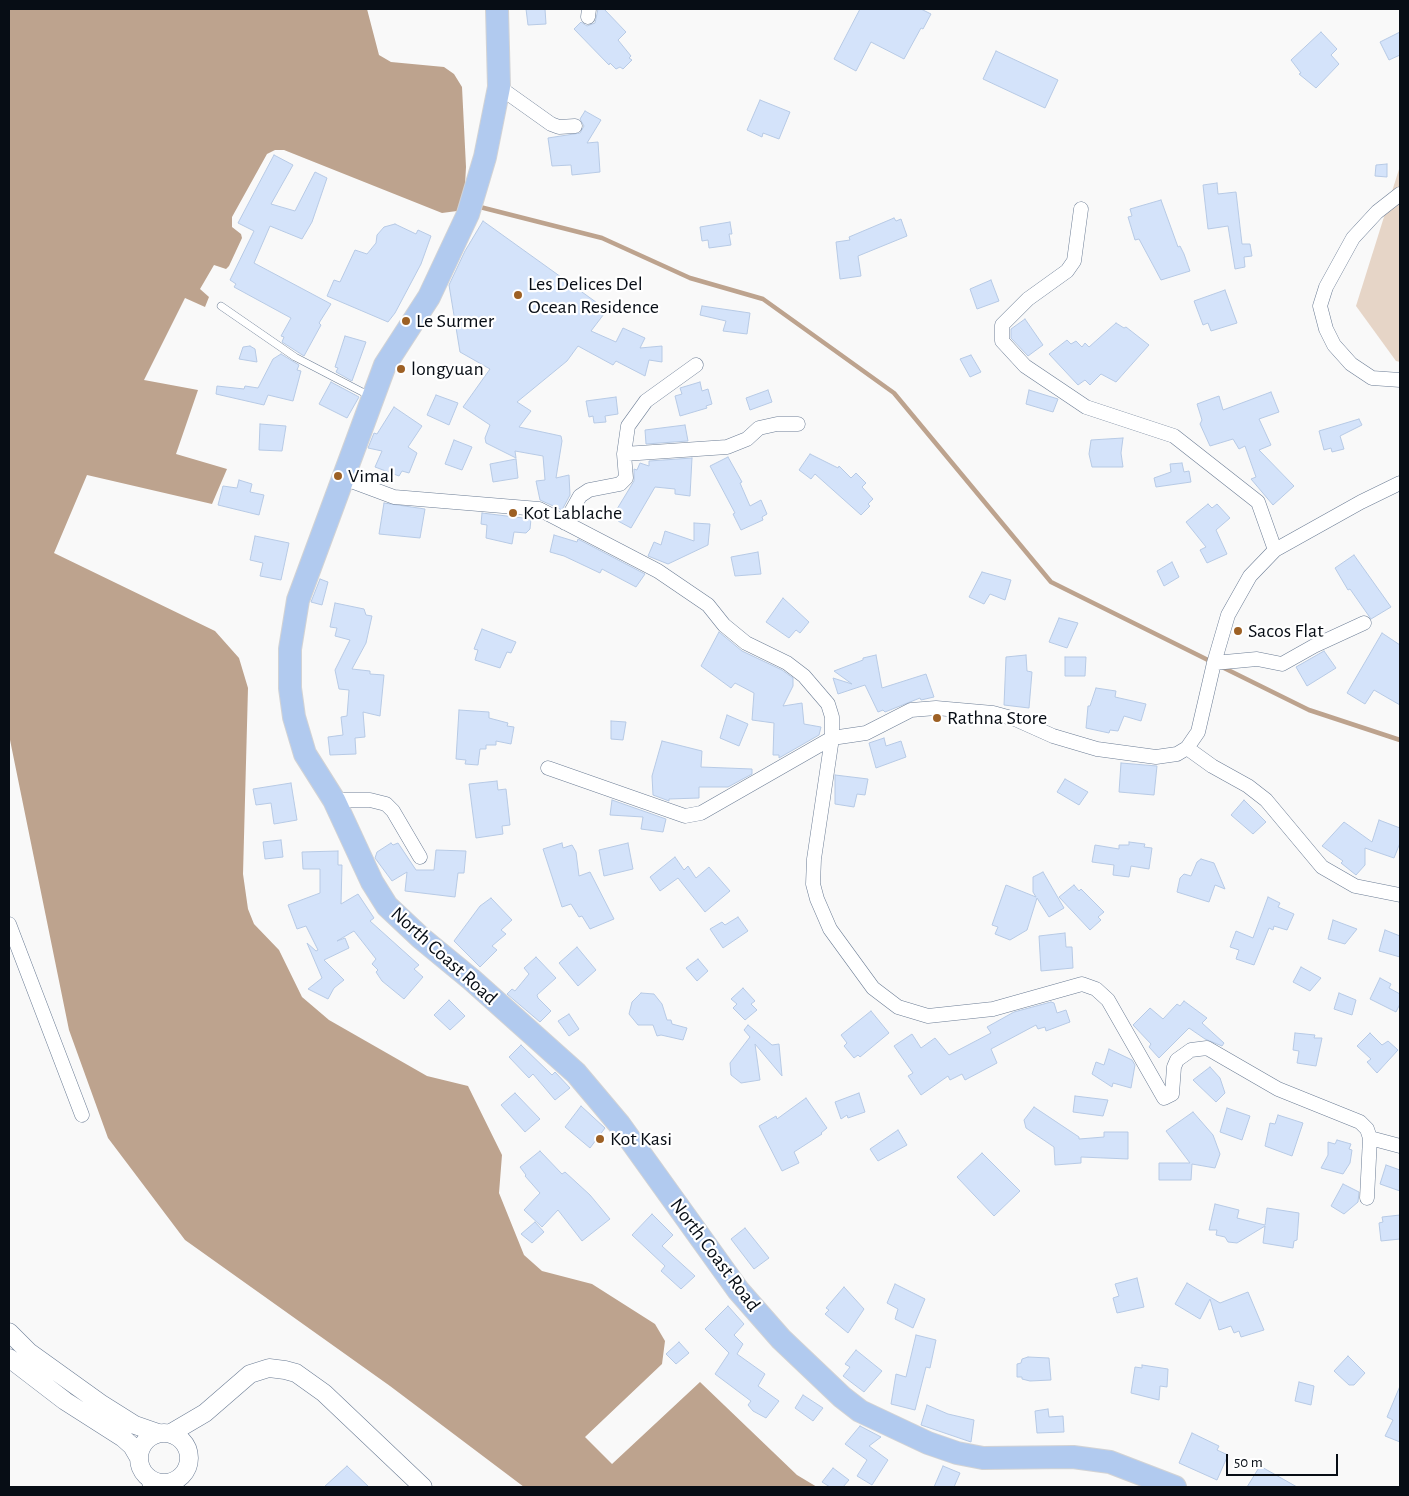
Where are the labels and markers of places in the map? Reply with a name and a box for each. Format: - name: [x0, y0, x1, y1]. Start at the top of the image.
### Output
- place label: Les Delices Del Ocean Residence: [528, 272, 659, 319]
- marker: Les Delices Del Ocean Residence: [512, 289, 524, 301]
- place label: Le Surmer: [416, 309, 494, 333]
- marker: Le Surmer: [400, 315, 412, 327]
- place label: longyuan: [411, 357, 484, 381]
- marker: longyuan: [395, 363, 407, 375]
- place label: Vimal: [348, 464, 394, 488]
- marker: Vimal: [332, 470, 344, 482]
- place label: Kot Lablache: [523, 501, 622, 525]
- marker: Kot Lablache: [507, 507, 519, 519]
- place label: Sacos Flat: [1248, 619, 1324, 643]
- marker: Sacos Flat: [1232, 625, 1244, 637]
- place label: Rathna Store: [947, 706, 1047, 730]
- marker: Rathna Store: [931, 712, 943, 724]
- place label: Kot Kasi: [610, 1127, 672, 1151]
- marker: Kot Kasi: [594, 1133, 606, 1145]

